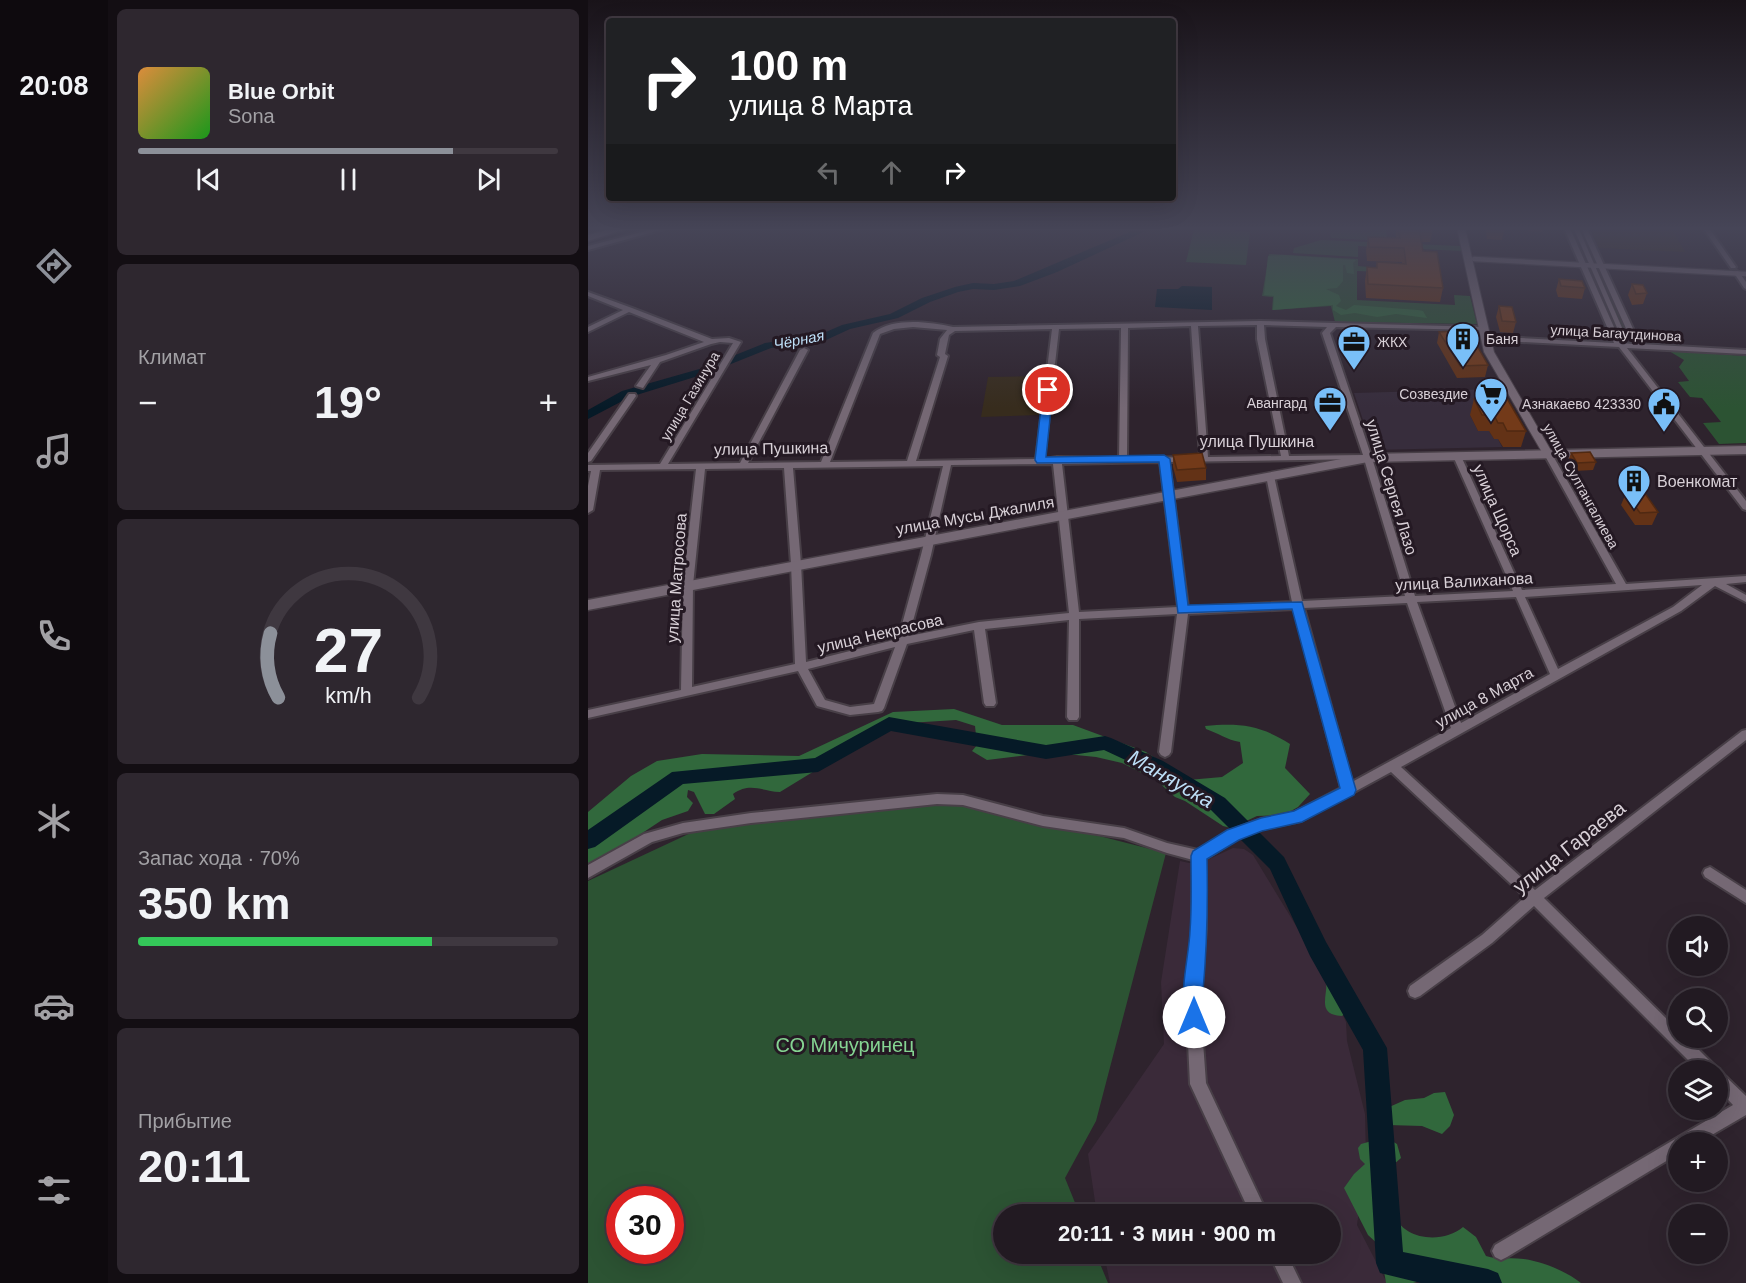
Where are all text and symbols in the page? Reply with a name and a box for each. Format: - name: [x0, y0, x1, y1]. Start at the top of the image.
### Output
- icon: right: [630, 42, 708, 120]
- text: 100 m: [729, 42, 848, 89]
- text: 20:08: [19, 71, 89, 101]
- text: Blue Orbit: [228, 79, 334, 104]
- text: улица 8 Марта: [729, 91, 913, 121]
- text: Sona: [228, 105, 275, 127]
- icon: left: [812, 156, 845, 189]
- icon: ahead: [875, 156, 908, 189]
- icon: right: [938, 156, 971, 189]
- icon: previous: [192, 163, 225, 196]
- icon: pause: [332, 163, 365, 196]
- icon: next: [472, 163, 505, 196]
- icon: directions: [33, 245, 75, 287]
- building icon: Баня: [1445, 321, 1481, 368]
- street label: улица Багаутдинова: [1550, 322, 1682, 344]
- office icon: ЖКХ: [1336, 324, 1372, 371]
- water label: Чёрная: [772, 326, 826, 353]
- place label: Баня: [1486, 331, 1518, 347]
- place label: ЖКХ: [1377, 334, 1408, 350]
- text: Климат: [138, 346, 206, 368]
- street label: улица Газинура: [657, 348, 723, 443]
- pin: [1022, 364, 1073, 415]
- icon: arrive: [1031, 373, 1064, 406]
- supermarket icon: Созвездие: [1473, 376, 1509, 423]
- text: 19°: [314, 377, 382, 428]
- text: −: [138, 384, 157, 421]
- text: +: [539, 384, 558, 421]
- office icon: Авангард: [1312, 385, 1348, 432]
- place label: Созвездие: [1399, 386, 1468, 402]
- public building icon: Азнакаево 423330: [1646, 386, 1682, 433]
- place label: Авангард: [1247, 395, 1307, 411]
- place label: Азнакаево 423330: [1522, 396, 1641, 412]
- street label: улица Сергея Лазо: [1363, 417, 1420, 557]
- street label: улица Султангалиева: [1540, 421, 1622, 552]
- icon: music: [33, 430, 75, 472]
- street label: улица Пушкина: [1200, 433, 1314, 450]
- street label: улица Пушкина: [714, 439, 828, 458]
- street label: улица Щорса: [1470, 462, 1525, 559]
- building icon: Военкомат: [1616, 463, 1652, 510]
- place label: Военкомат: [1657, 473, 1738, 490]
- street label: улица Мусы Джалиля: [895, 493, 1056, 538]
- street label: улица Матросова: [663, 513, 690, 643]
- street label: улица Валиханова: [1395, 569, 1533, 594]
- street label: улица Некрасова: [816, 611, 944, 656]
- icon: phone: [33, 615, 75, 657]
- text: 27: [313, 617, 383, 686]
- street label: улица 8 Марта: [1433, 664, 1536, 731]
- text: km/h: [325, 685, 371, 709]
- water label: Маняуска: [1124, 745, 1218, 812]
- street label: улица Гараева: [1509, 796, 1630, 898]
- icon: climate: [33, 800, 75, 842]
- text: Запас хода · 70%: [138, 847, 300, 869]
- text: 350 km: [138, 878, 291, 929]
- map controls: [1668, 916, 1728, 1264]
- button: sound: [1668, 916, 1728, 976]
- icon: car: [33, 985, 75, 1027]
- position arrow: [1162, 985, 1226, 1049]
- button: search: [1668, 988, 1728, 1048]
- park label: СО Мичуринец: [775, 1034, 915, 1056]
- button: layers: [1668, 1060, 1728, 1120]
- text: Прибытие: [138, 1110, 232, 1132]
- button: +: [1668, 1132, 1728, 1192]
- text: 20:11: [138, 1141, 251, 1192]
- icon: filters: [33, 1169, 75, 1211]
- speed limit sign: 30: [606, 1186, 684, 1264]
- button: −: [1668, 1204, 1728, 1264]
- text: 20:11 · 3 мин · 900 m: [1058, 1221, 1276, 1246]

